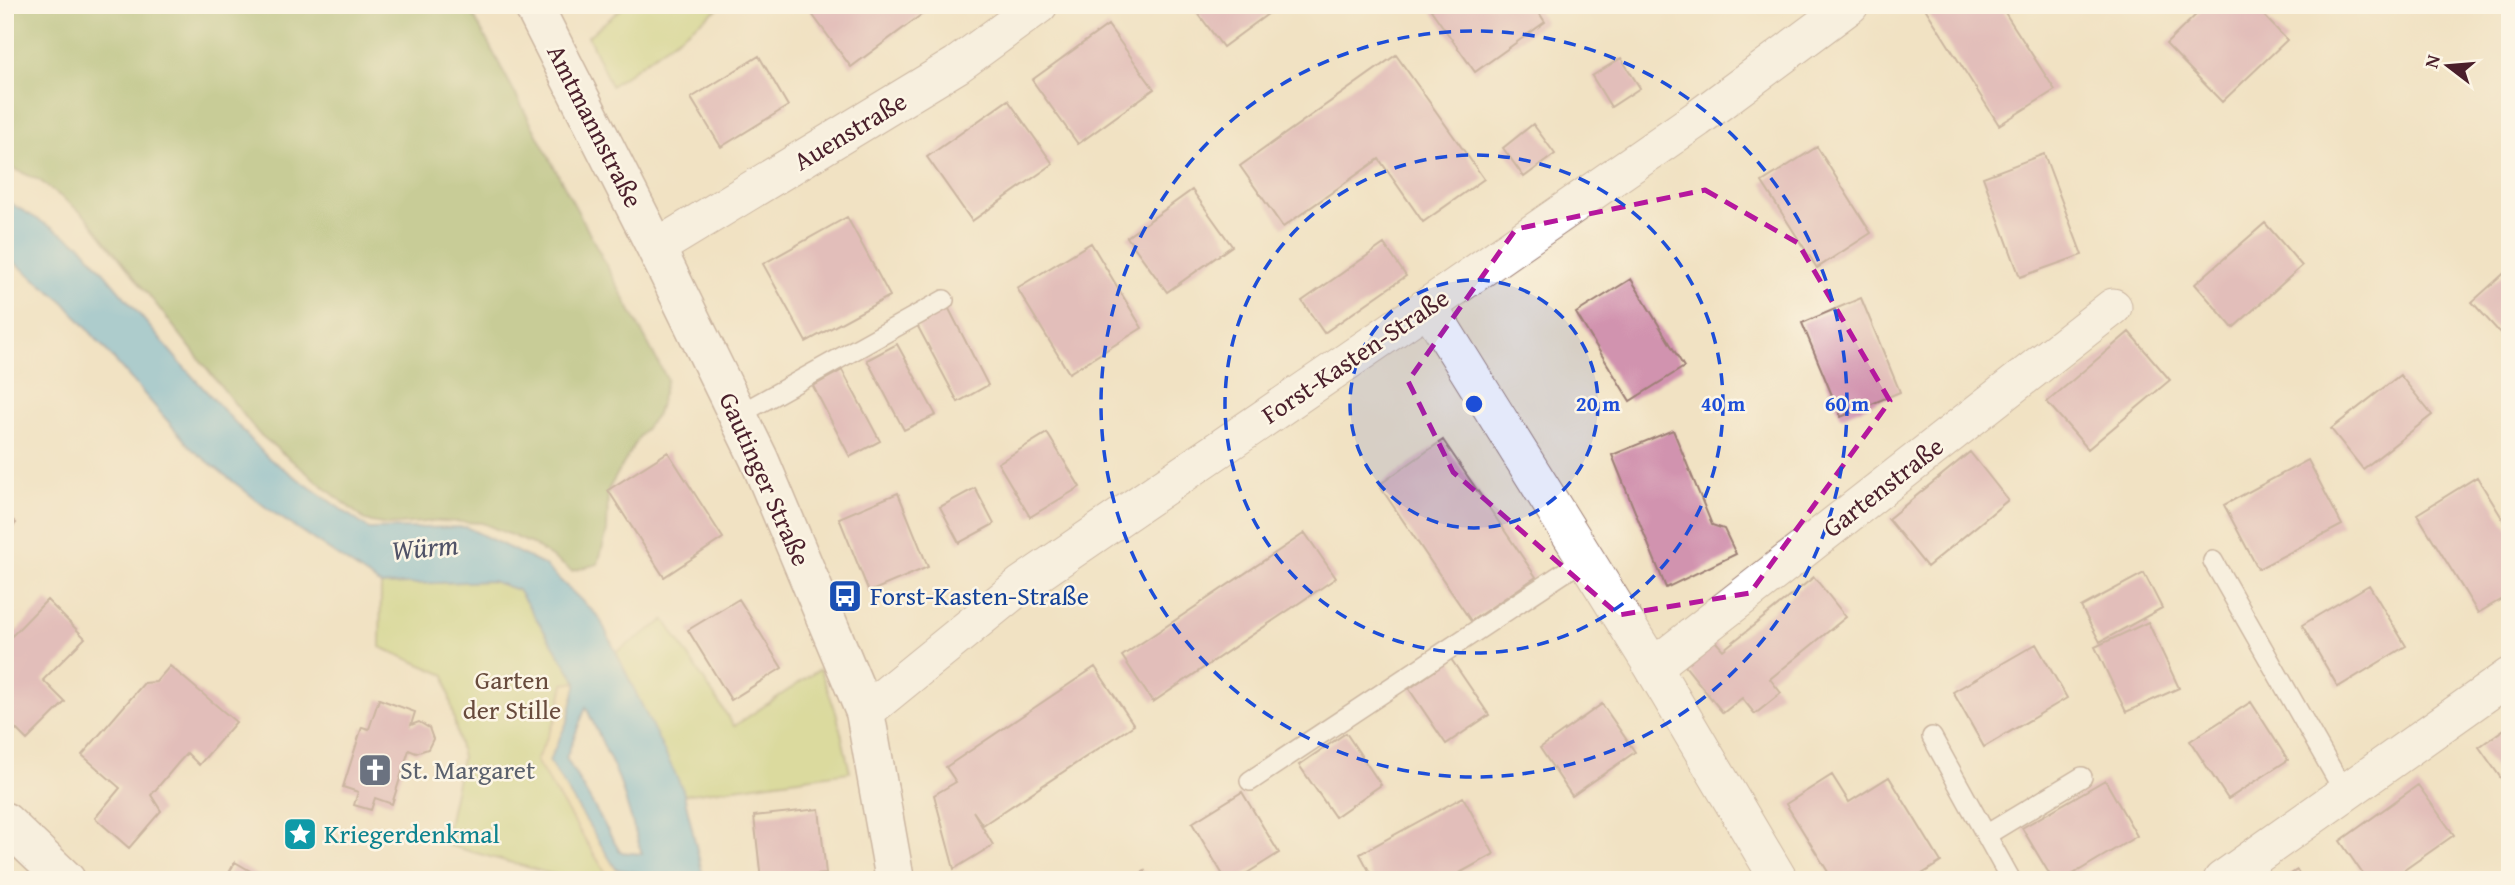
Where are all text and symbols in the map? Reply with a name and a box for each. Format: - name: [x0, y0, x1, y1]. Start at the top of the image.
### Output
- north arrow: [2414, 32, 2484, 102]
- street label: Amtmannstraße: [538, 37, 653, 214]
- text: N: [2416, 51, 2447, 71]
- street label: Auenstraße: [786, 81, 914, 180]
- street label: Forst-Kasten-Straße: [1253, 278, 1456, 433]
- street label: Gautinger Straße: [710, 386, 821, 572]
- text: 20 m: [1576, 388, 1620, 419]
- text: 40 m: [1701, 388, 1745, 419]
- text: 60 m: [1825, 388, 1869, 419]
- centre of rings: [1462, 392, 1486, 416]
- street label: Gartenstraße: [1814, 427, 1951, 546]
- water label: Würm: [390, 523, 460, 570]
- place label: Forst-Kasten-Straße: [870, 576, 1089, 615]
- bus stop icon: Forst-Kasten-Straße: [826, 577, 864, 615]
- park label: Garten der Stille: [463, 660, 561, 729]
- place label: St. Margaret: [400, 750, 535, 789]
- church icon: St. Margaret: [356, 751, 394, 789]
- place label: Kriegerdenkmal: [324, 814, 500, 853]
- place icon: Kriegerdenkmal: [281, 815, 319, 853]

